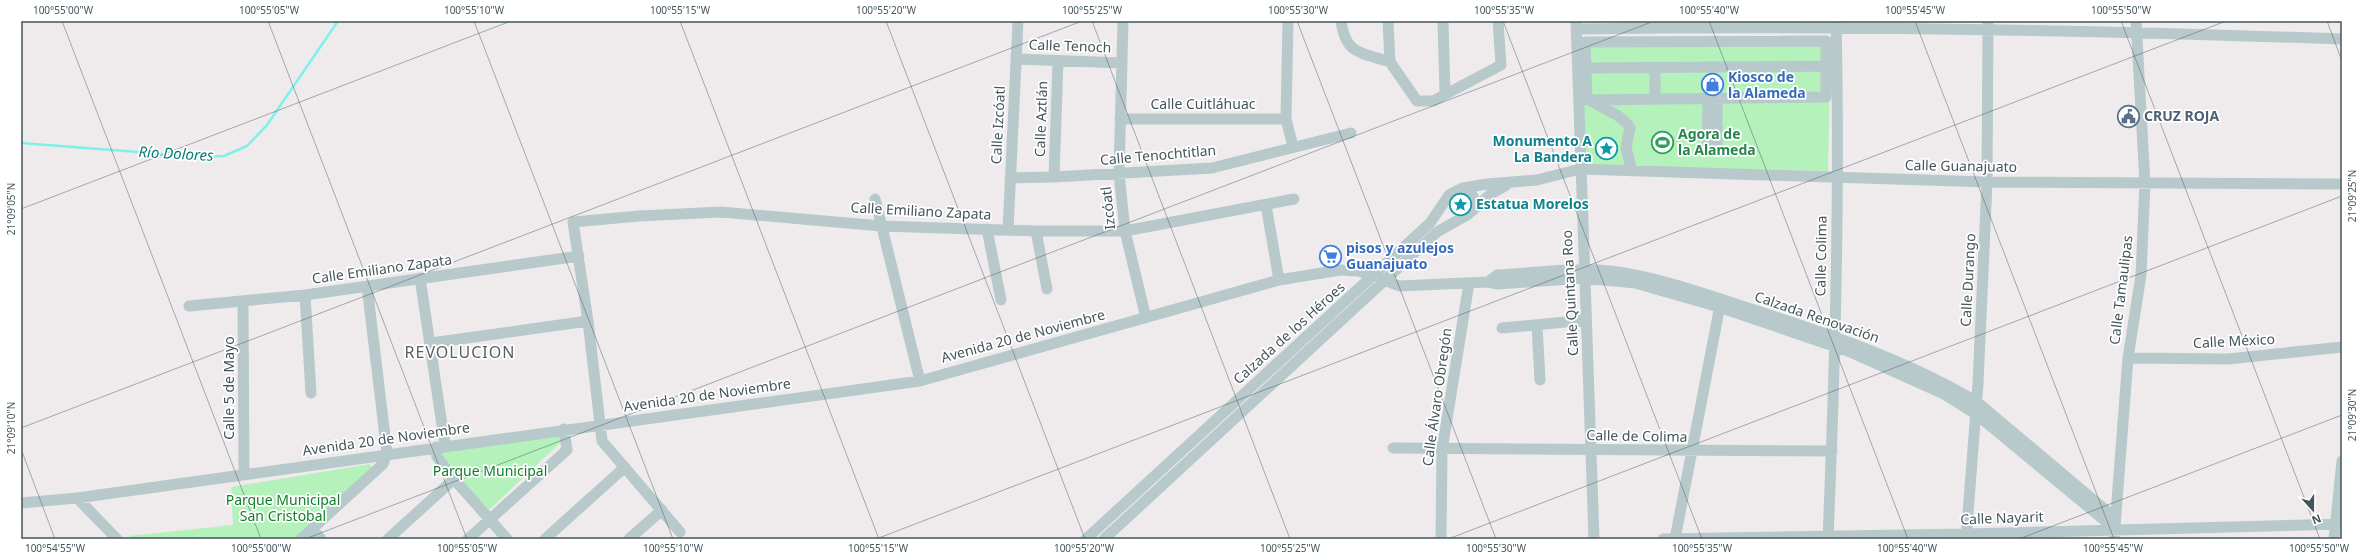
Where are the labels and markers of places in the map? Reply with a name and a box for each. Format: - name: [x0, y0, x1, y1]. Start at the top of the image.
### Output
- place label: Kiosco de la Alameda: [1728, 67, 1806, 102]
- shop icon: Kiosco de la Alameda: [1699, 72, 1725, 98]
- public building icon: CRUZ ROJA: [2116, 103, 2142, 129]
- place label: CRUZ ROJA: [2144, 106, 2219, 125]
- place label: Agora de la Alameda: [1678, 124, 1756, 159]
- sports icon: Agora de la Alameda: [1649, 129, 1675, 155]
- place label: Monumento A La Bandera: [1493, 131, 1592, 166]
- place icon: Monumento A La Bandera: [1594, 136, 1620, 162]
- place icon: Estatua Morelos: [1447, 191, 1473, 217]
- place label: Estatua Morelos: [1476, 194, 1589, 213]
- place label: pisos y azulejos Guanajuato: [1346, 238, 1454, 273]
- supermarket icon: pisos y azulejos Guanajuato: [1318, 243, 1344, 269]

